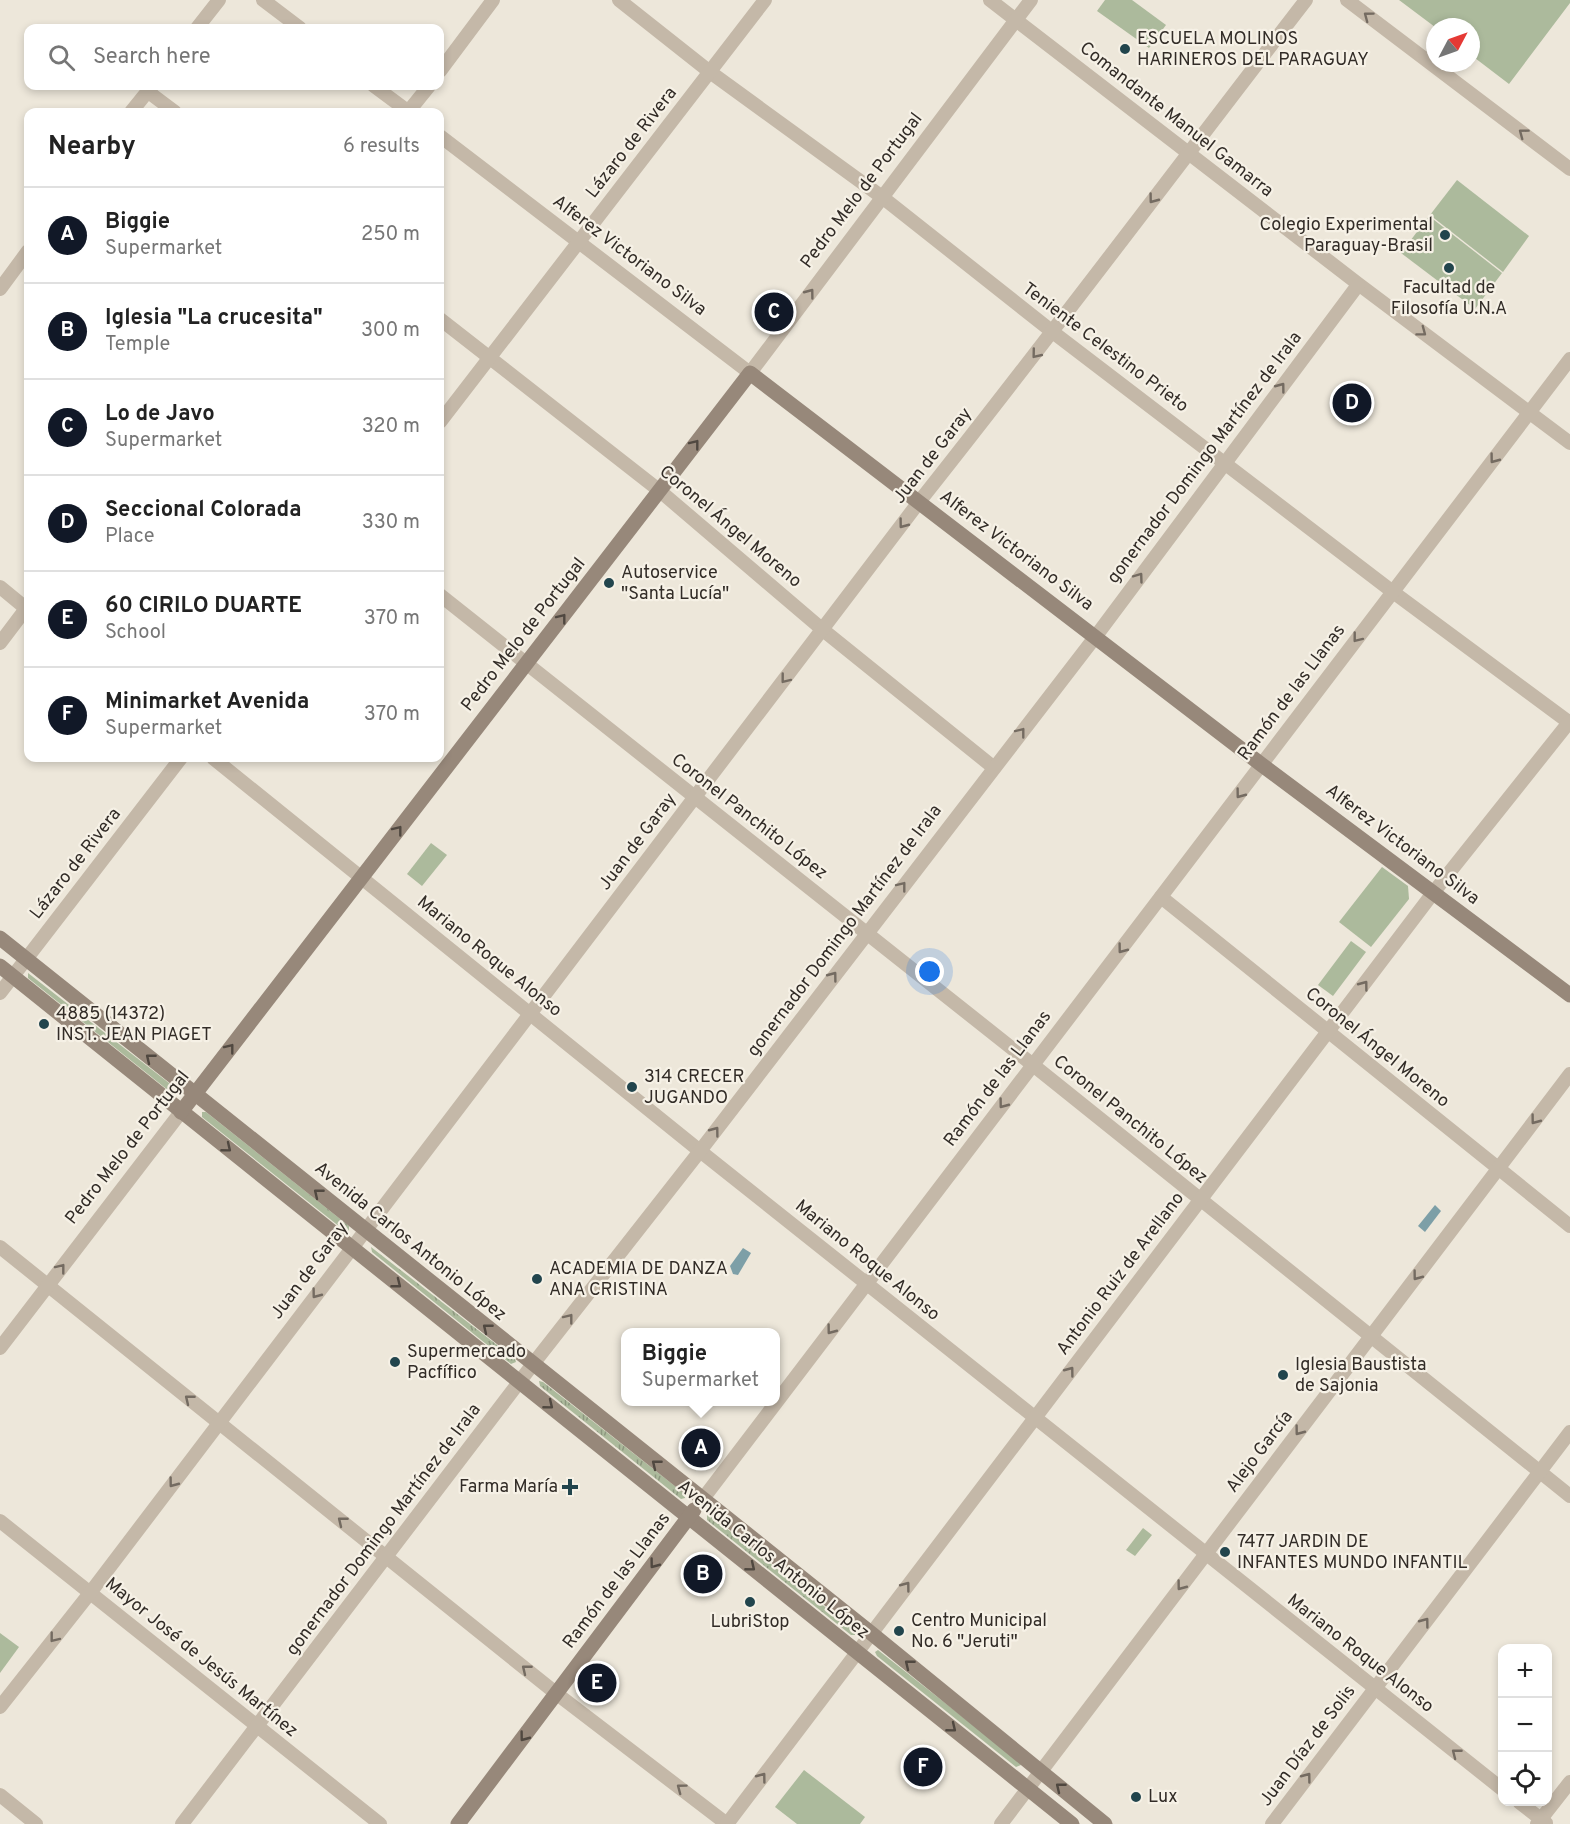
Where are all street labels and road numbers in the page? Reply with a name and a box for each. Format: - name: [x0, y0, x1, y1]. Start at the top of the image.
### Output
- street label: Comandante Manuel Gamarra: [1074, 37, 1278, 203]
- street label: Lázaro de Rivera: [581, 83, 683, 203]
- street label: Pedro Melo de Portugal: [796, 109, 928, 273]
- street label: Alferez Victoriano Silva: [547, 191, 711, 321]
- street label: Teniente Celestino Prieto: [1017, 278, 1193, 418]
- street label: gonernador Domingo Martínez de Irala: [1103, 327, 1307, 589]
- street label: Juan de Garay: [888, 403, 978, 509]
- street label: Coronel Ángel Moreno: [654, 459, 807, 593]
- street label: Alferez Victoriano Silva: [934, 486, 1098, 616]
- street label: Pedro Melo de Portugal: [457, 553, 591, 717]
- street label: Ramón de las Llanas: [1233, 620, 1351, 766]
- street label: Coronel Panchito López: [666, 749, 832, 885]
- street label: Alferez Victoriano Silva: [1320, 780, 1484, 910]
- street label: Juan de Garay: [594, 789, 682, 895]
- street label: gonernador Domingo Martínez de Irala: [743, 800, 947, 1062]
- street label: Lázaro de Rivera: [25, 804, 127, 924]
- street label: Mariano Roque Alonso: [412, 891, 566, 1023]
- street label: Coronel Ángel Moreno: [1300, 981, 1455, 1113]
- street label: Ramón de las Llanas: [939, 1006, 1057, 1152]
- street label: Coronel Panchito López: [1048, 1051, 1212, 1189]
- street label: Pedro Melo de Portugal: [61, 1066, 195, 1230]
- street label: Avenida Carlos Antonio López: [309, 1157, 511, 1327]
- street label: Antonio Ruiz de Arellano: [1052, 1188, 1190, 1360]
- street label: Mariano Roque Alonso: [790, 1195, 944, 1327]
- street label: Juan de Garay: [266, 1218, 354, 1324]
- street label: gonernador Domingo Martínez de Irala: [282, 1399, 486, 1661]
- street label: Alejo García: [1222, 1406, 1298, 1498]
- street label: Avenida Carlos Antonio López: [672, 1475, 874, 1645]
- street label: Ramón de las Llanas: [558, 1508, 676, 1654]
- street label: Mayor José de Jesús Martínez: [100, 1573, 302, 1743]
- street label: Mariano Roque Alonso: [1282, 1590, 1438, 1718]
- street label: Juan Díaz de Solis: [1255, 1681, 1361, 1811]

